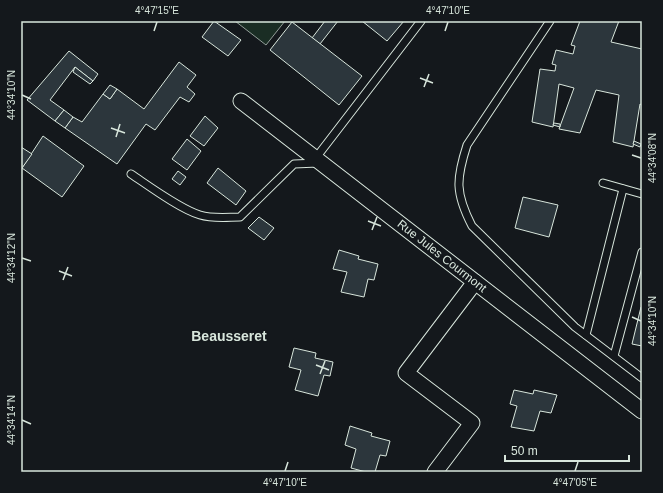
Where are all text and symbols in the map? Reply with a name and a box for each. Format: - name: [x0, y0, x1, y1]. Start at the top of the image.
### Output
- text: 4°47'15"E: [135, 5, 179, 16]
- text: 4°47'10"E: [426, 5, 470, 16]
- text: 44°34'10"N: [6, 70, 17, 120]
- text: 44°34'08"N: [647, 133, 658, 183]
- street label: Rue Jules Courmont: [395, 217, 490, 296]
- text: 44°34'12"N: [6, 233, 17, 283]
- text: 44°34'10"N: [647, 296, 658, 346]
- district label: Beausseret: [191, 328, 267, 344]
- text: 44°34'14"N: [6, 395, 17, 445]
- scale bar: [505, 437, 629, 463]
- text: 50 m: [511, 444, 538, 458]
- text: 4°47'10"E: [263, 477, 307, 488]
- text: 4°47'05"E: [553, 477, 597, 488]

